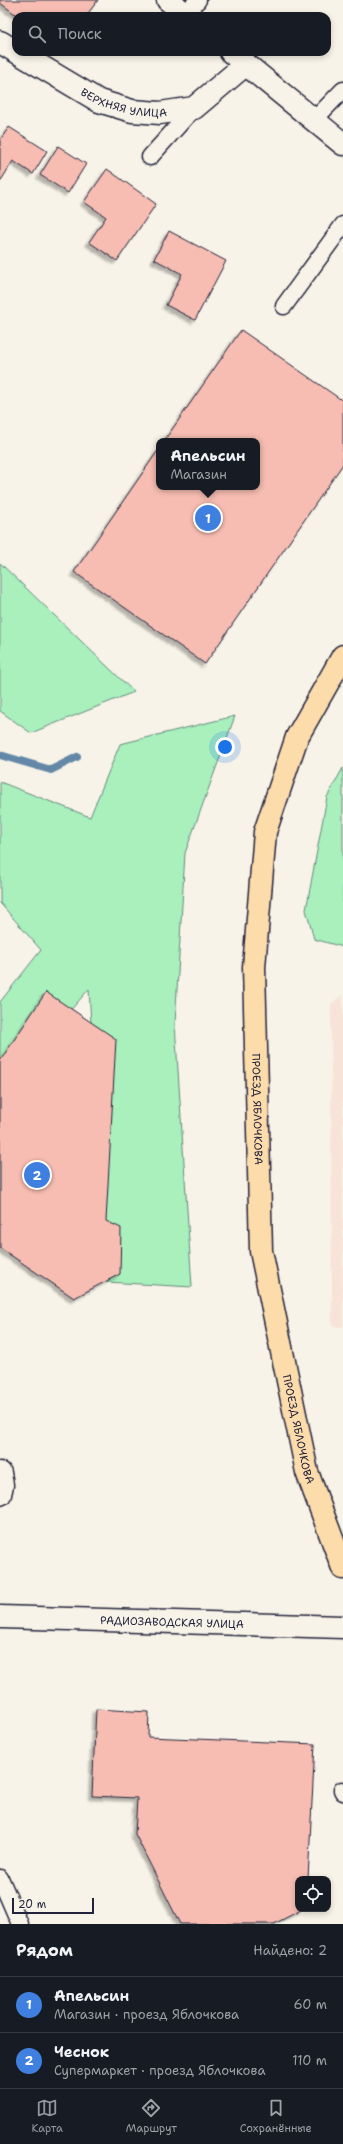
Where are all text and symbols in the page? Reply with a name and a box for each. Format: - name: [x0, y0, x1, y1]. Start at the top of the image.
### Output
- search box: [12, 12, 331, 56]
- icon: search: [26, 23, 48, 45]
- text: Поиск: [58, 24, 102, 44]
- street label: ВЕРХНЯЯ УЛИЦА: [78, 85, 168, 121]
- popup: [156, 438, 260, 490]
- text: Апельсин: [170, 446, 246, 466]
- text: Магазин: [170, 466, 227, 483]
- pin: 1: [195, 503, 221, 533]
- your location: [215, 737, 235, 757]
- street label: ПРОЕЗД ЯБЛОЧКОВА: [248, 1053, 266, 1165]
- pin: 2: [24, 1160, 50, 1190]
- street label: ПРОЕЗД ЯБЛОЧКОВА: [279, 1373, 318, 1486]
- street label: РАДИОЗАВОДСКАЯ УЛИЦА: [100, 1613, 244, 1632]
- map controls: [295, 1876, 331, 1912]
- button: locate: [295, 1876, 331, 1912]
- scale bar: [12, 1896, 94, 1915]
- text: 20 m: [18, 1897, 46, 1912]
- text: Рядом: [16, 1939, 73, 1961]
- text: Найдено: 2: [253, 1942, 327, 1959]
- text: Апельсин: [54, 1986, 129, 2006]
- text: 1: [26, 1996, 32, 2013]
- text: 60 m: [294, 1996, 327, 2013]
- text: Магазин · проезд Яблочкова: [54, 2006, 239, 2023]
- text: Чеснок: [54, 2042, 109, 2062]
- text: 2: [24, 2052, 34, 2069]
- text: 110 m: [292, 2052, 327, 2069]
- text: Супермаркет · проезд Яблочкова: [54, 2062, 265, 2079]
- tab: Карта: [31, 2097, 63, 2136]
- tab: Маршрут: [126, 2097, 177, 2136]
- tab: Сохранённые: [240, 2097, 312, 2136]

